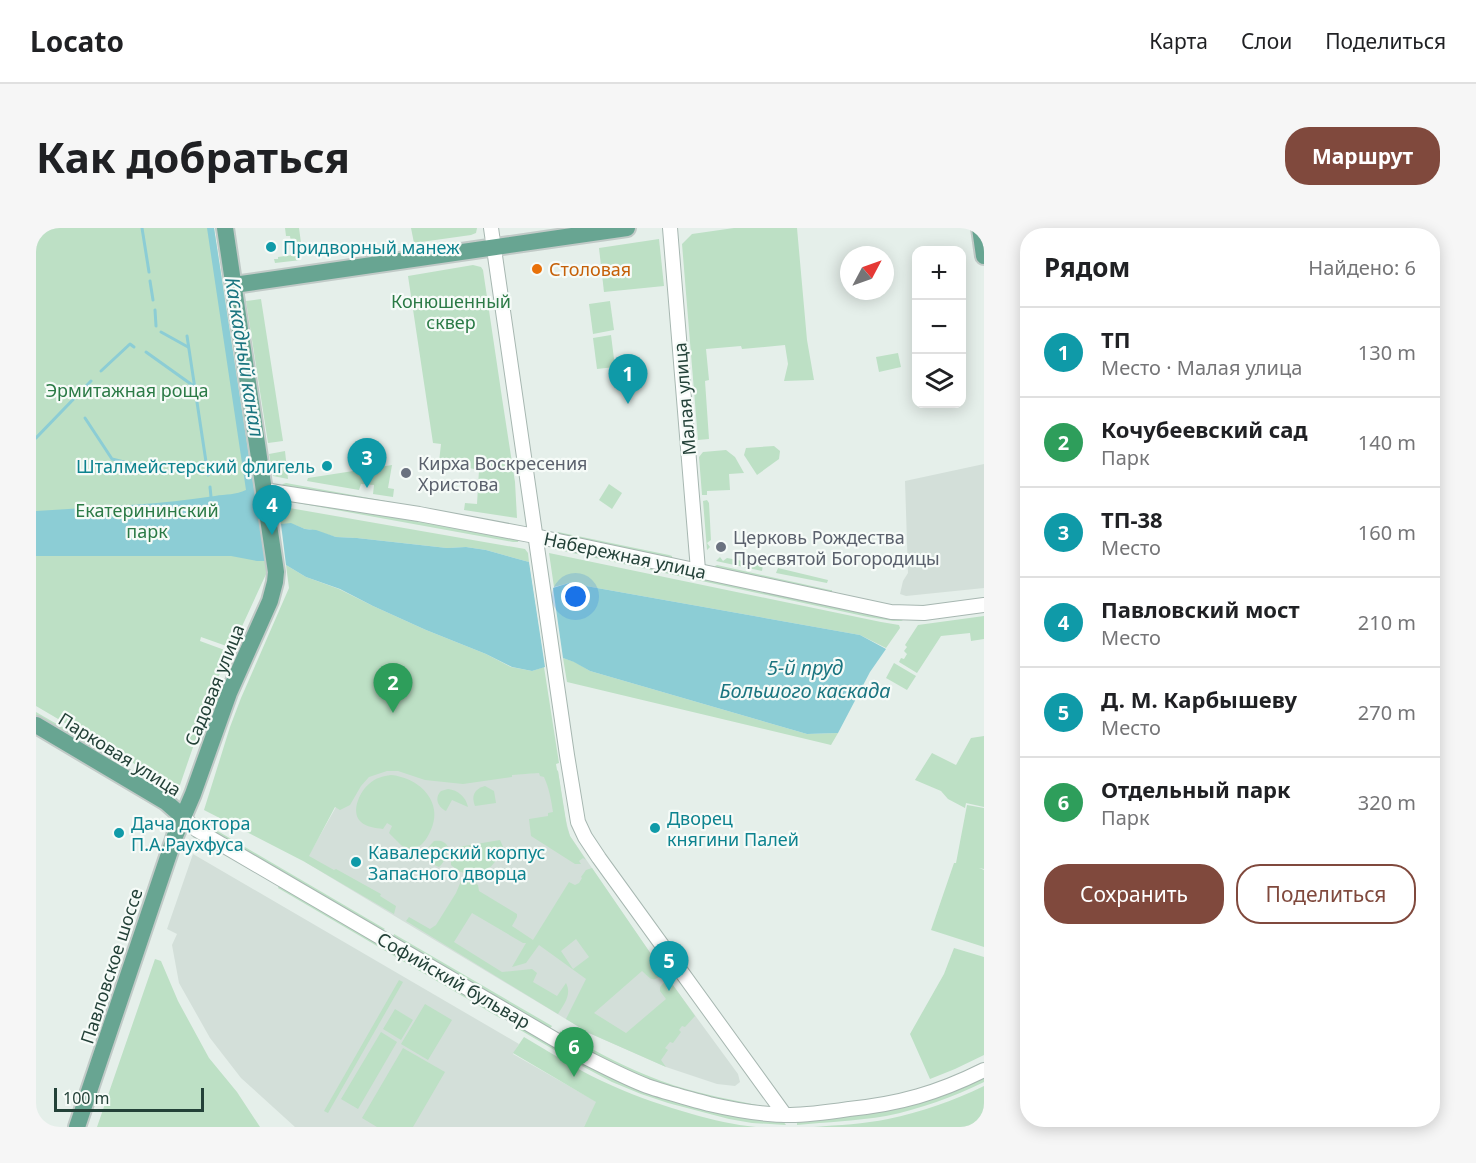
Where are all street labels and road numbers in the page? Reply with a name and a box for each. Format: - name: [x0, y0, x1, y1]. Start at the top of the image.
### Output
- street label: Малая улица: [667, 342, 701, 456]
- street label: Набережная улица: [542, 526, 708, 584]
- street label: Садовая улица: [179, 621, 249, 749]
- street label: Парковая улица: [54, 707, 186, 801]
- street label: Павловское шоссе: [75, 885, 148, 1047]
- street label: Софийский бульвар: [373, 926, 535, 1034]

